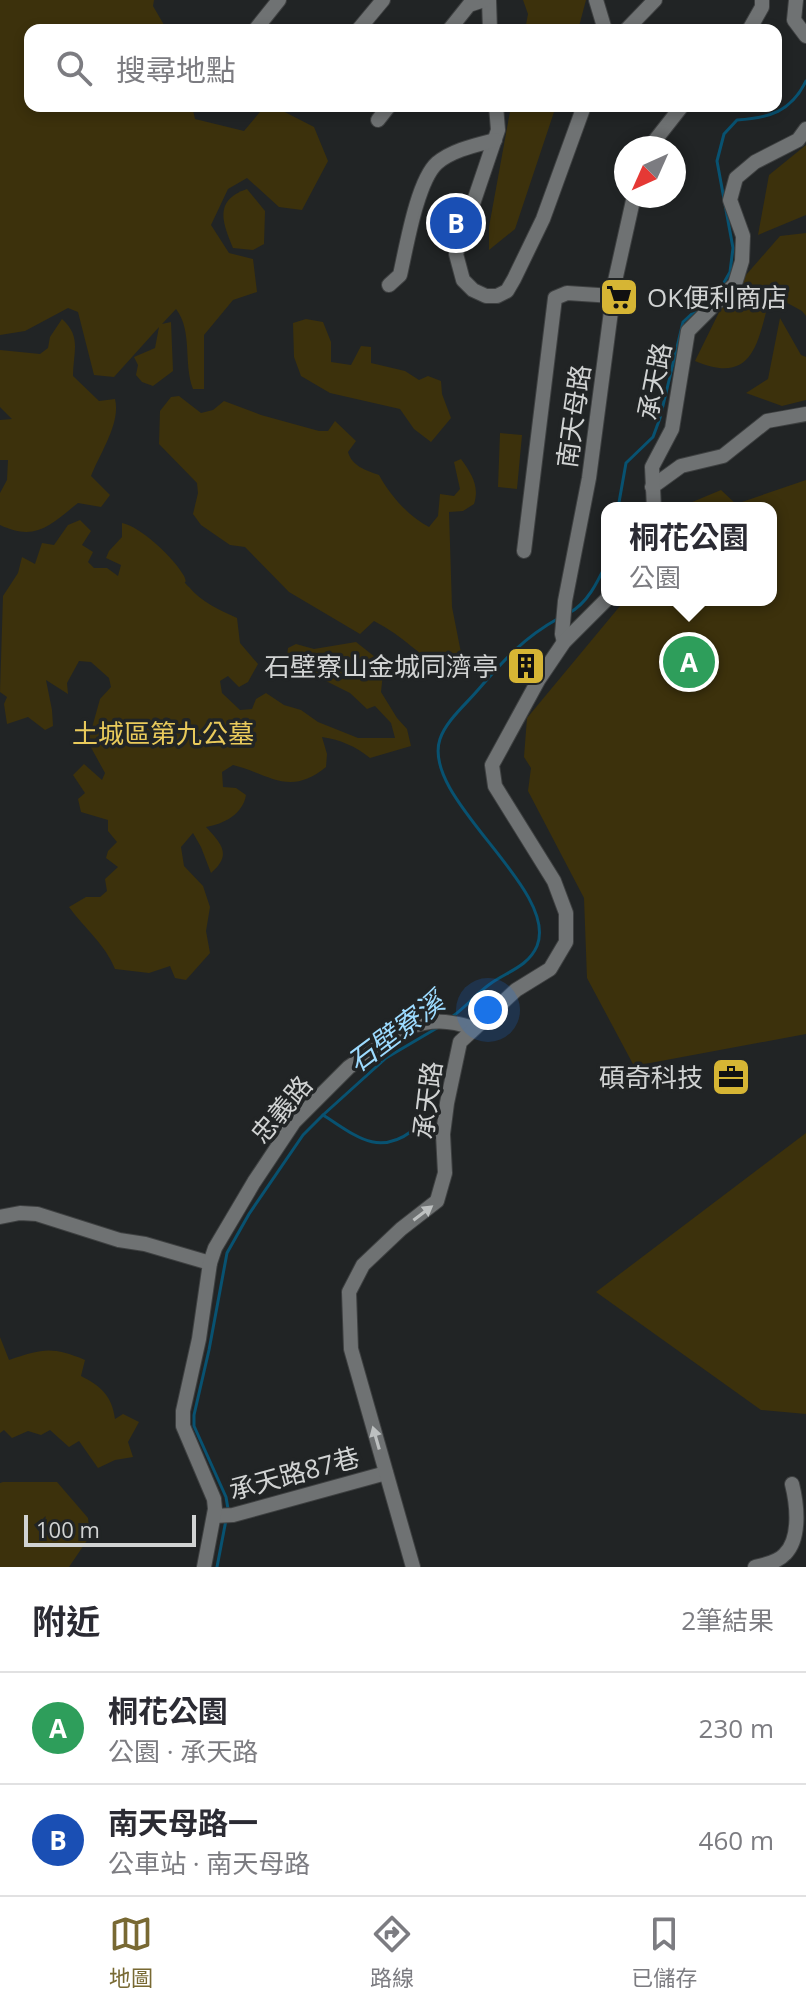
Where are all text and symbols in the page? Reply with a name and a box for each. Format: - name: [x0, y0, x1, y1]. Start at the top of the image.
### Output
- search box: [24, 24, 782, 112]
- icon: search: [52, 46, 96, 90]
- text: 搜尋地點: [116, 49, 236, 90]
- north arrow: [614, 136, 686, 208]
- pin: B: [430, 193, 482, 253]
- supermarket icon: OK便利商店: [598, 276, 640, 318]
- place label: OK便利商店: [647, 279, 787, 315]
- street label: 承天路: [629, 339, 679, 423]
- street label: 南天母路: [548, 362, 598, 470]
- popup: [601, 502, 777, 606]
- text: 桐花公園: [629, 516, 749, 557]
- text: 公園: [629, 559, 681, 595]
- pin: A: [663, 632, 715, 692]
- building icon: 石壁寮山金城同濟亭: [505, 645, 547, 687]
- place label: 石壁寮山金城同濟亭: [264, 648, 498, 684]
- park label: 土城區第九公墓: [72, 715, 254, 751]
- water label: 石壁寮溪: [339, 980, 454, 1080]
- your location: [468, 990, 508, 1030]
- office icon: 碩奇科技: [710, 1056, 752, 1098]
- street label: 承天路: [404, 1059, 450, 1141]
- place label: 碩奇科技: [599, 1059, 703, 1095]
- street label: 忠義路: [242, 1068, 320, 1150]
- one-way arrow: [413, 1205, 433, 1221]
- one-way arrow: [369, 1426, 382, 1450]
- street label: 承天路87巷: [225, 1438, 363, 1508]
- scale bar: [24, 1511, 196, 1547]
- text: 100 m: [36, 1514, 100, 1544]
- text: 附近: [32, 1598, 100, 1644]
- text: 2筆結果: [681, 1602, 774, 1638]
- text: 桐花公園: [108, 1690, 228, 1731]
- text: A: [49, 1710, 67, 1746]
- text: 230 m: [699, 1710, 774, 1746]
- text: 公園 · 承天路: [108, 1733, 258, 1769]
- text: 南天母路一: [108, 1802, 258, 1843]
- text: B: [49, 1822, 67, 1858]
- text: 460 m: [699, 1822, 774, 1858]
- text: 公車站 · 南天母路: [108, 1845, 310, 1881]
- tab: 地圖: [109, 1912, 153, 1992]
- tab: 路線: [370, 1912, 414, 1992]
- tab: 已儲存: [631, 1912, 697, 1992]

